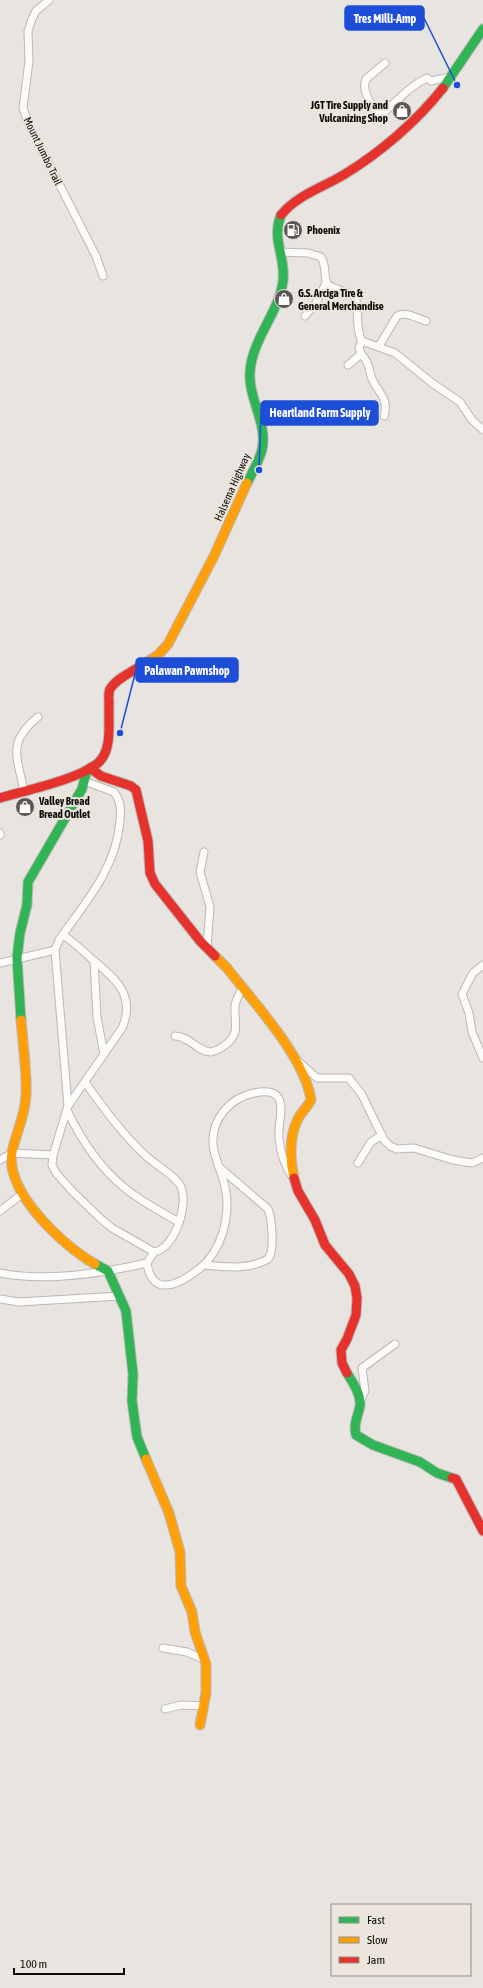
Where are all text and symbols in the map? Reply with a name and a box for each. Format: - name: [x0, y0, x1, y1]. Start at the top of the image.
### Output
- callout: Tres Milli-Amp: [345, 6, 424, 30]
- text: Tres Milli-Amp: [354, 12, 417, 26]
- place label: JGT Tire Supply and Vulcanizing Shop: [310, 99, 388, 124]
- shop icon: JGT Tire Supply and Vulcanizing Shop: [391, 100, 413, 122]
- street label: Mount Jumbo Trail: [21, 115, 65, 187]
- fuel station icon: Phoenix: [282, 219, 304, 241]
- place label: Phoenix: [307, 224, 341, 236]
- place label: G.S. Arciga Tire & General Merchandise: [298, 287, 384, 312]
- shop icon: G.S. Arciga Tire & General Merchandise: [273, 288, 295, 310]
- callout: Heartland Farm Supply: [261, 401, 378, 425]
- text: Heartland Farm Supply: [269, 406, 371, 420]
- street label: Halsema Highway: [212, 451, 253, 523]
- callout: Palawan Pawnshop: [136, 658, 238, 682]
- text: Palawan Pawnshop: [144, 664, 230, 678]
- place label: Valley Bread Bread Outlet: [38, 795, 91, 820]
- shop icon: Valley Bread Bread Outlet: [14, 796, 36, 818]
- legend: [331, 1904, 471, 1976]
- text: Fast: [367, 1913, 385, 1927]
- text: Slow: [367, 1933, 388, 1947]
- scale bar: [14, 1950, 124, 1976]
- text: Jam: [367, 1953, 385, 1967]
- text: 100 m: [20, 1957, 47, 1971]

